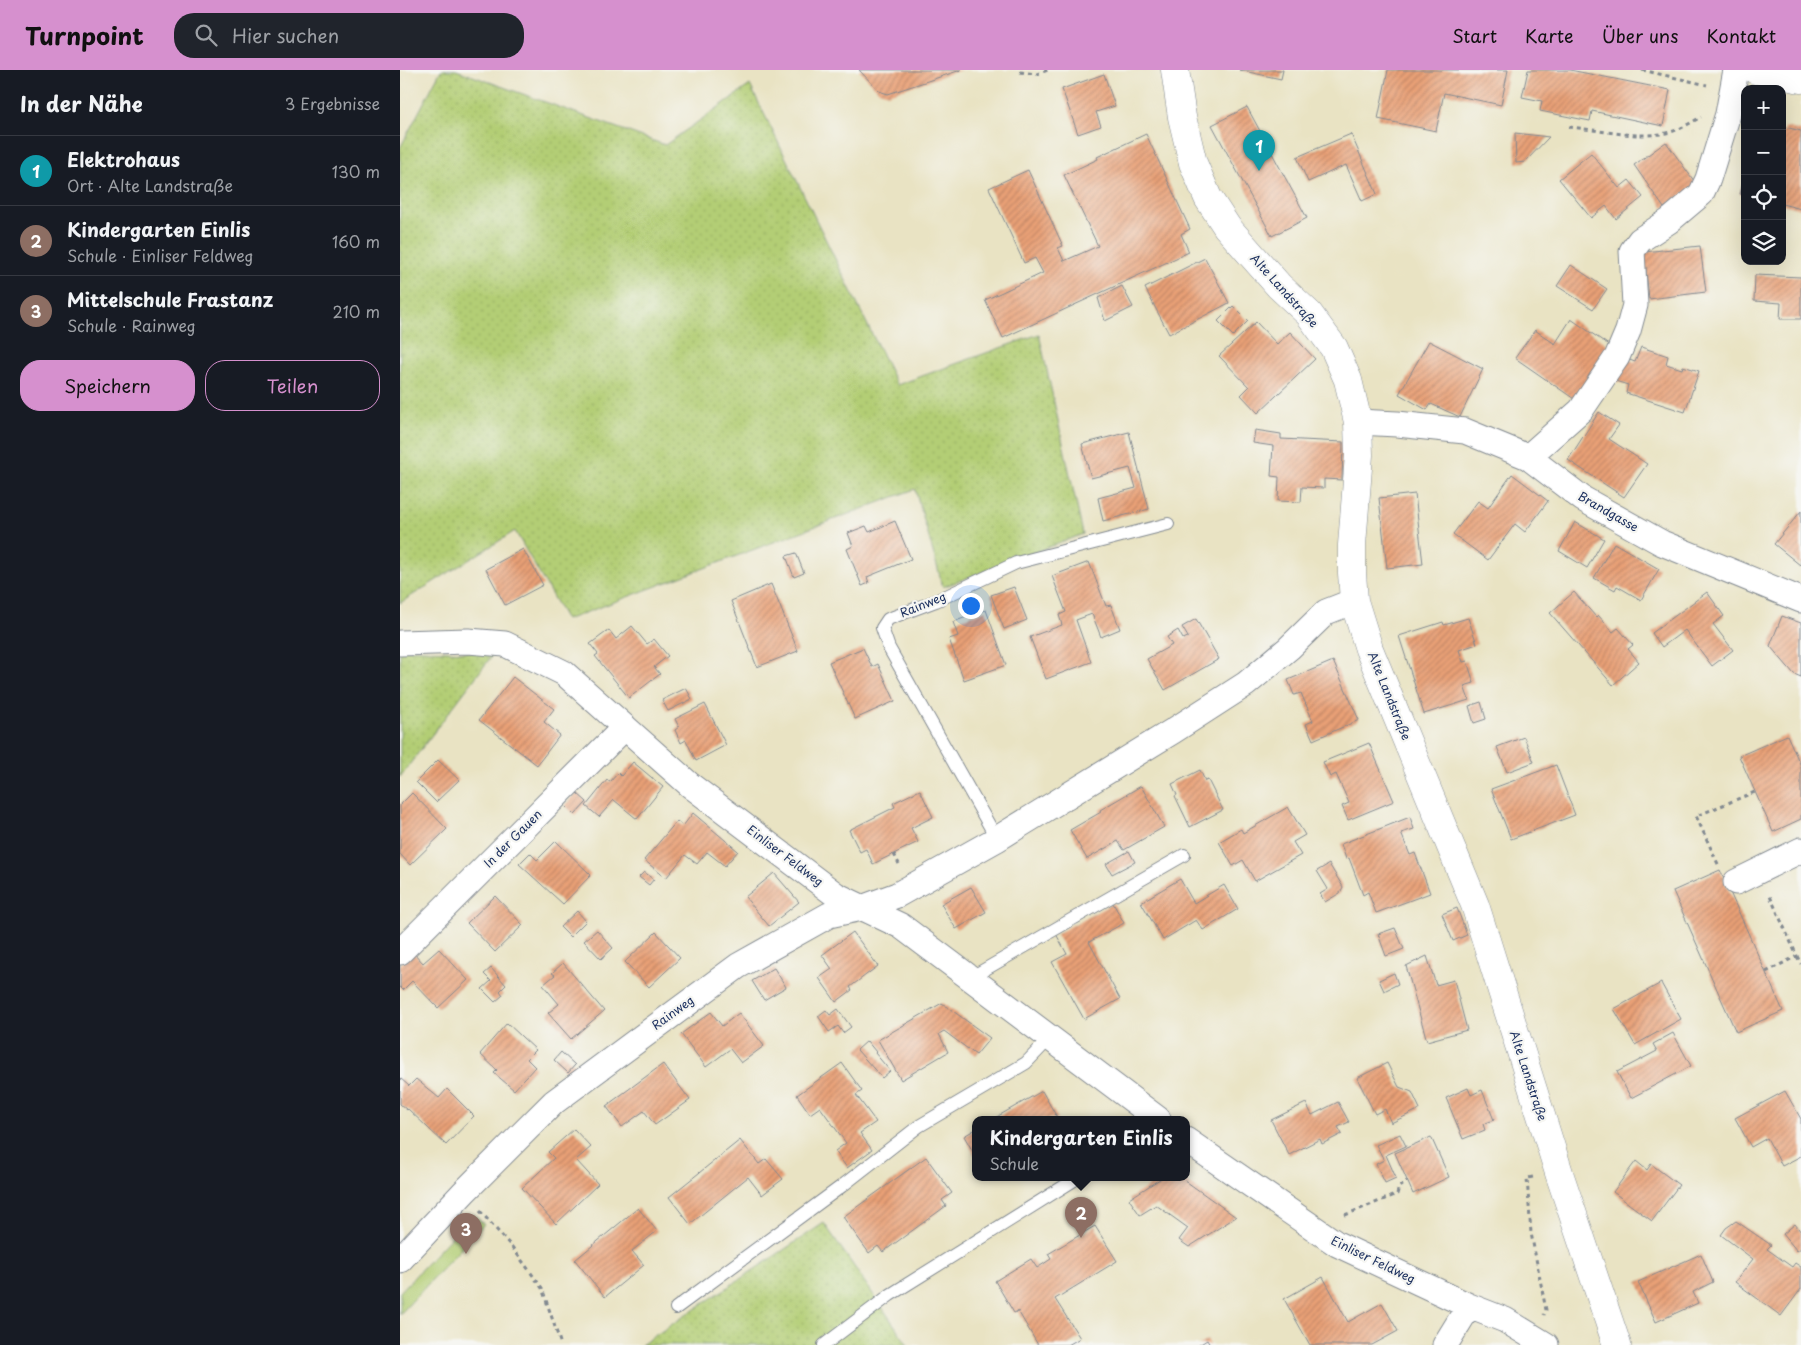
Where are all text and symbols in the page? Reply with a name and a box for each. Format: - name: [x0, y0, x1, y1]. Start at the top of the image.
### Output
- search box: [174, 13, 524, 58]
- text: Turnpoint: [25, 17, 144, 53]
- icon: search: [192, 21, 220, 49]
- text: Hier suchen: [232, 21, 339, 49]
- text: Start: [1452, 22, 1497, 49]
- text: Karte: [1525, 22, 1574, 49]
- text: Über uns: [1602, 22, 1678, 49]
- text: Kontakt: [1706, 22, 1776, 49]
- map controls: [1741, 85, 1786, 265]
- button: +: [1741, 85, 1786, 130]
- text: In der Nähe: [20, 87, 142, 119]
- text: 3 Ergebnisse: [285, 91, 380, 115]
- pin: 1: [1243, 130, 1275, 171]
- button: −: [1741, 130, 1786, 175]
- text: Elektrohaus: [67, 145, 180, 173]
- text: 1: [32, 159, 40, 183]
- text: 130 m: [332, 159, 380, 183]
- text: Ort · Alte Landstraße: [67, 173, 233, 197]
- button: locate: [1741, 175, 1786, 220]
- text: Kindergarten Einlis: [67, 215, 250, 243]
- button: layers: [1741, 220, 1786, 265]
- text: 2: [30, 229, 42, 253]
- text: 160 m: [332, 229, 380, 253]
- text: Schule · Einliser Feldweg: [67, 243, 254, 267]
- street label: Alte Landstraße: [1247, 249, 1323, 331]
- text: Mittelschule Frastanz: [67, 285, 273, 313]
- text: 3: [31, 299, 41, 323]
- text: 210 m: [332, 299, 380, 323]
- text: Schule · Rainweg: [67, 313, 196, 337]
- button: Speichern: [20, 360, 195, 411]
- button: Teilen: [205, 360, 380, 411]
- street label: Brandgasse: [1575, 487, 1642, 536]
- street label: Rainweg: [897, 587, 948, 621]
- your location: [958, 593, 984, 619]
- street label: Alte Landstraße: [1364, 649, 1416, 743]
- street label: In der Gauen: [479, 805, 545, 871]
- street label: Einliser Feldweg: [744, 820, 828, 890]
- street label: Rainweg: [648, 991, 697, 1034]
- street label: Alte Landstraße: [1506, 1028, 1552, 1123]
- popup: [972, 1116, 1190, 1181]
- text: Kindergarten Einlis: [989, 1123, 1173, 1151]
- text: Schule: [989, 1151, 1039, 1175]
- pin: 2: [1065, 1197, 1097, 1238]
- pin: 3: [450, 1213, 482, 1254]
- street label: Einliser Feldweg: [1328, 1231, 1419, 1287]

